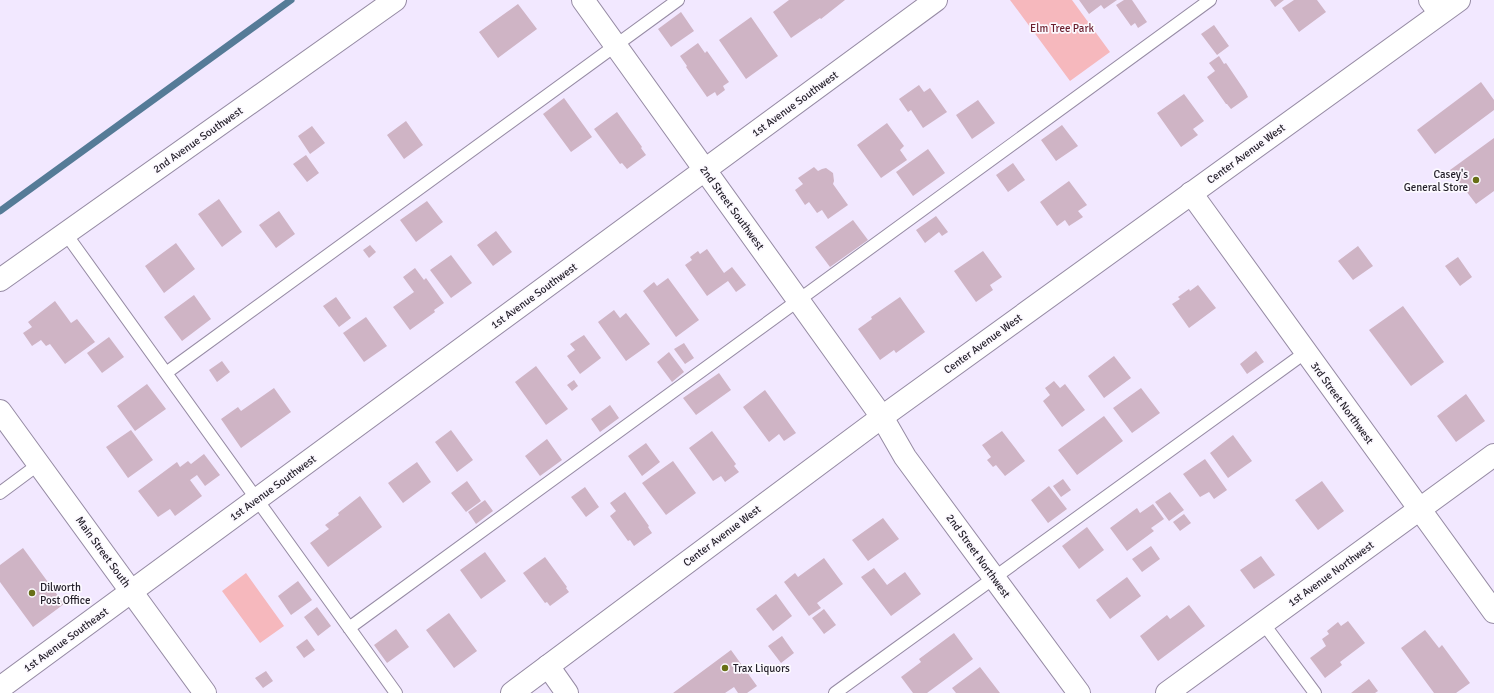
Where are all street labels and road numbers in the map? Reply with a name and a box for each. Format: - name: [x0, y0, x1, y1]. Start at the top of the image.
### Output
- street label: 1st Avenue Southwest: [749, 68, 841, 140]
- street label: 2nd Avenue Southwest: [151, 104, 245, 176]
- street label: Center Avenue West: [1204, 121, 1288, 187]
- street label: 2nd Street Southwest: [697, 163, 767, 253]
- street label: 1st Avenue Southwest: [488, 260, 580, 332]
- street label: Center Avenue West: [941, 311, 1025, 377]
- street label: 3rd Street Northwest: [1308, 359, 1376, 447]
- street label: 1st Avenue Southwest: [227, 452, 319, 524]
- street label: Center Avenue West: [681, 503, 763, 569]
- street label: 2nd Street Northwest: [943, 512, 1013, 601]
- street label: Main Street South: [73, 514, 133, 590]
- street label: 1st Avenue Northwest: [1286, 538, 1377, 610]
- street label: 1st Avenue Southeast: [21, 605, 111, 675]

